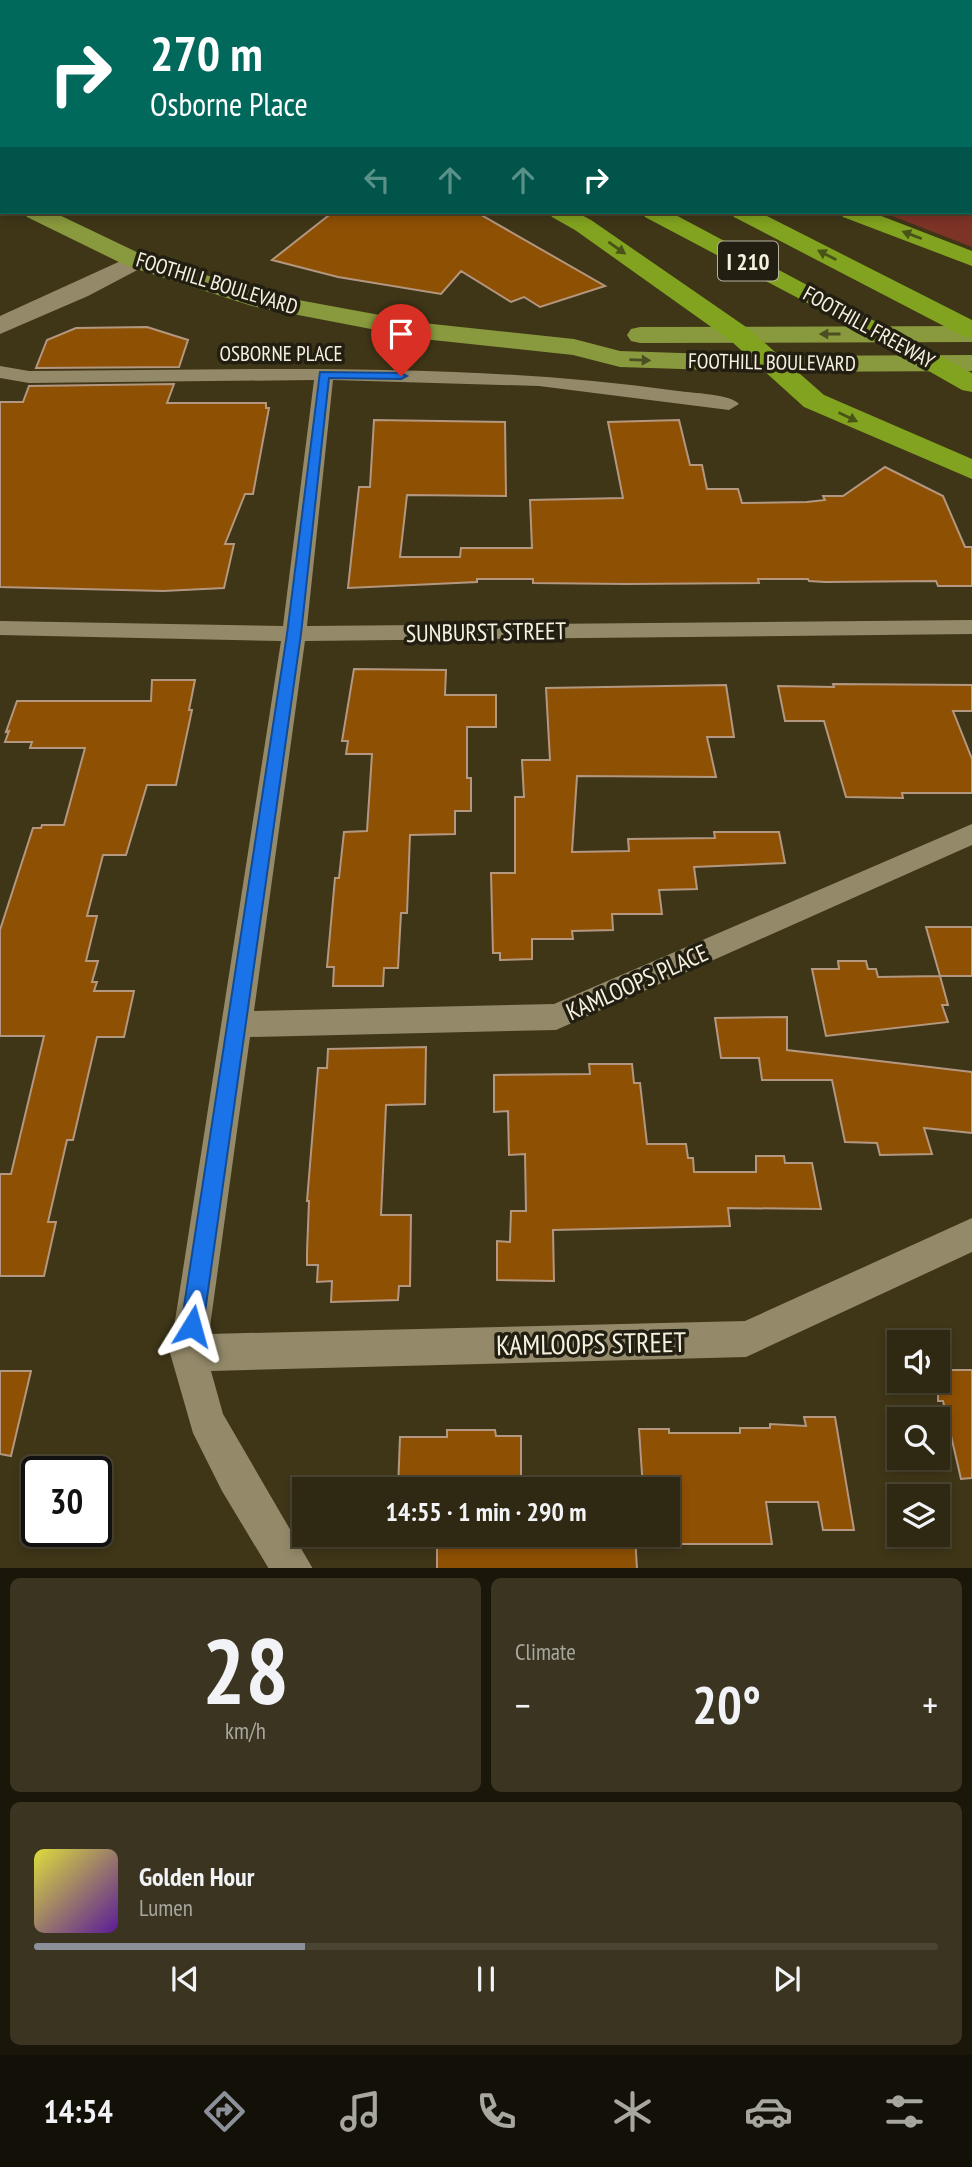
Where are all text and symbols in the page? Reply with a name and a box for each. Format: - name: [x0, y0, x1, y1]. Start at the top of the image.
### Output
- text: 270 m: [150, 21, 263, 85]
- icon: right: [35, 28, 126, 119]
- text: Osborne Place: [150, 83, 308, 125]
- icon: left: [358, 161, 396, 199]
- icon: ahead: [431, 161, 469, 199]
- icon: ahead: [504, 161, 542, 199]
- icon: right: [577, 161, 615, 199]
- one-way arrow: [901, 230, 922, 241]
- one-way arrow: [608, 241, 626, 255]
- road number: I 210: [718, 242, 778, 280]
- street label: FOOTHILL BOULEVARD: [133, 246, 301, 320]
- one-way arrow: [817, 249, 837, 260]
- street label: FOOTHILL FREEWAY: [798, 280, 940, 374]
- pin: [371, 304, 431, 376]
- icon: arrive: [382, 315, 420, 353]
- one-way arrow: [819, 328, 841, 340]
- street label: OSBORNE PLACE: [219, 340, 343, 367]
- street label: FOOTHILL BOULEVARD: [688, 347, 856, 377]
- one-way arrow: [630, 354, 652, 365]
- one-way arrow: [838, 411, 858, 423]
- street label: SUNBURST STREET: [406, 615, 567, 649]
- street label: KAMLOOPS PLACE: [561, 937, 713, 1027]
- position arrow: [155, 1289, 229, 1363]
- street label: KAMLOOPS STREET: [496, 1323, 687, 1363]
- map controls: [887, 1330, 950, 1547]
- button: sound: [887, 1330, 950, 1393]
- button: search: [887, 1407, 950, 1470]
- speed limit sign: 30: [21, 1456, 112, 1547]
- button: layers: [887, 1484, 950, 1547]
- text: 14:55 · 1 min · 290 m: [386, 1495, 586, 1528]
- text: 28: [202, 1611, 289, 1729]
- text: Climate: [515, 1637, 576, 1666]
- text: 20°: [692, 1671, 761, 1738]
- text: −: [515, 1680, 531, 1729]
- text: +: [922, 1680, 938, 1729]
- text: km/h: [225, 1716, 266, 1745]
- text: Golden Hour: [139, 1860, 254, 1893]
- text: Lumen: [139, 1893, 193, 1922]
- icon: previous: [166, 1960, 204, 1998]
- icon: pause: [467, 1960, 505, 1998]
- icon: next: [768, 1960, 806, 1998]
- icon: directions: [200, 2087, 249, 2136]
- icon: music: [336, 2087, 385, 2136]
- icon: phone: [472, 2087, 521, 2136]
- icon: climate: [608, 2087, 657, 2136]
- icon: car: [744, 2087, 793, 2136]
- icon: filters: [880, 2087, 929, 2136]
- text: 14:54: [43, 2090, 113, 2132]

